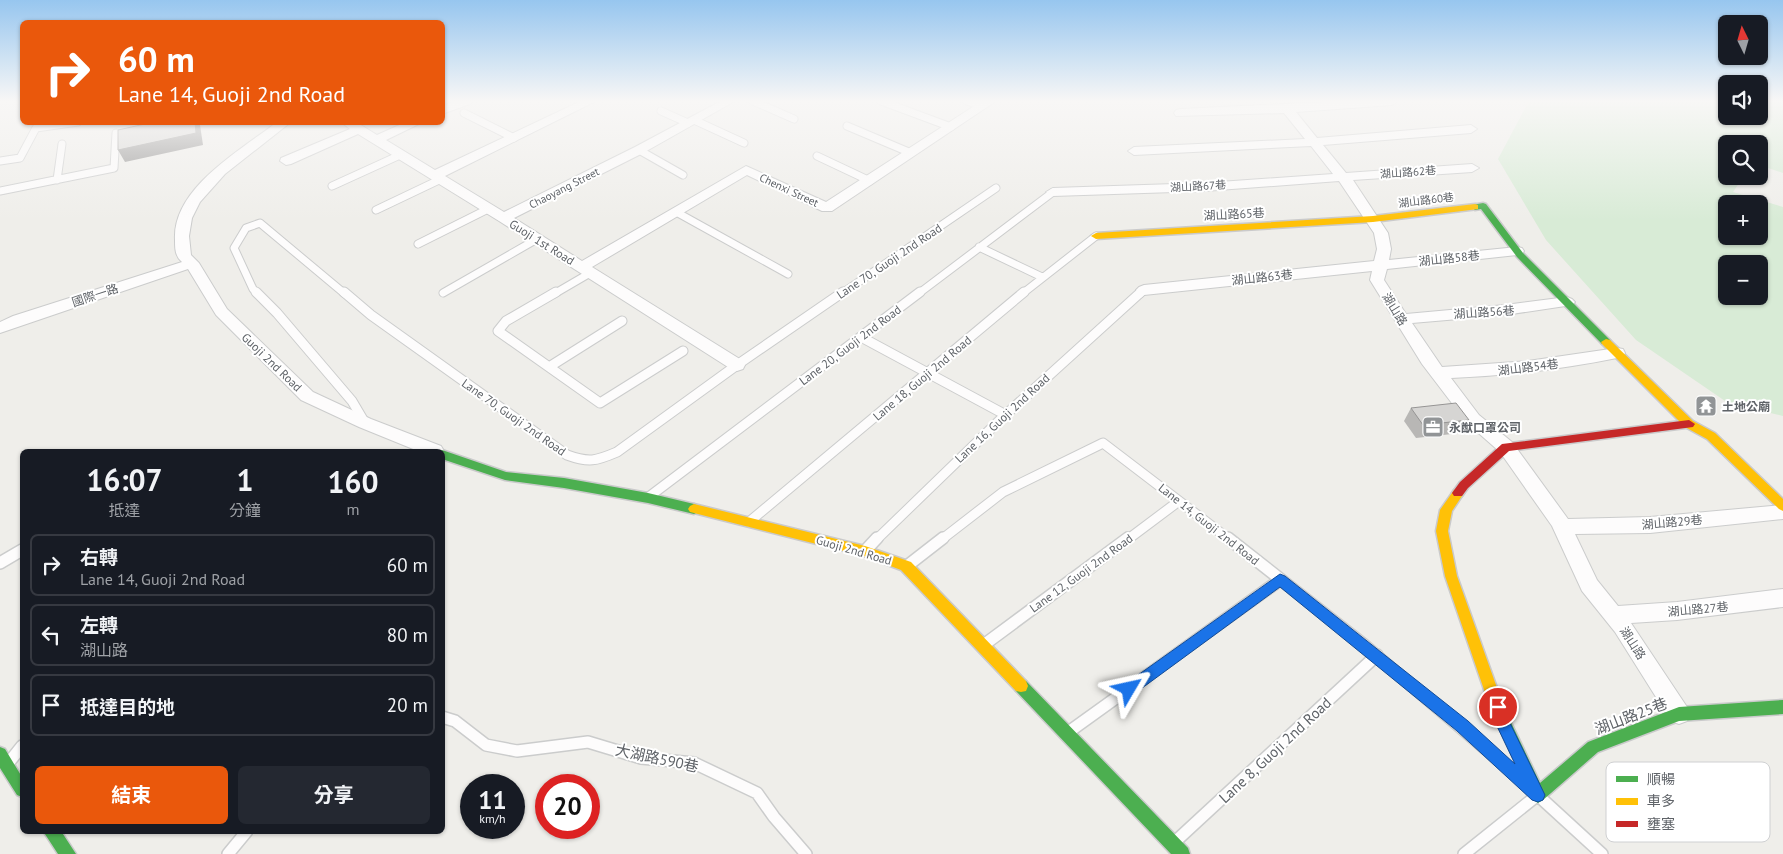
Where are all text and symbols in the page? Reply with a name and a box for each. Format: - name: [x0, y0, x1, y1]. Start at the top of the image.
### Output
- north arrow: [1718, 15, 1768, 65]
- map controls: [1718, 15, 1768, 305]
- text: 60 m: [118, 36, 195, 82]
- icon: right: [35, 40, 100, 105]
- button: sound: [1718, 75, 1768, 125]
- text: Lane 14, Guoji 2nd Road: [118, 80, 345, 108]
- button: search: [1718, 135, 1768, 185]
- street label: 湖山路62巷: [1380, 163, 1436, 181]
- street label: Chaoyang Street: [526, 164, 602, 212]
- street label: Chenxi Street: [757, 170, 821, 210]
- street label: 湖山路67巷: [1170, 178, 1226, 194]
- street label: 湖山路60巷: [1397, 190, 1455, 210]
- button: +: [1718, 195, 1768, 245]
- street label: 湖山路65巷: [1203, 205, 1265, 223]
- street label: Guoji 1st Road: [507, 216, 577, 268]
- street label: Lane 70, Guoji 2nd Road: [833, 220, 945, 302]
- street label: 湖山路58巷: [1418, 247, 1480, 269]
- button: −: [1718, 255, 1768, 305]
- street label: 湖山路63巷: [1231, 266, 1293, 288]
- street label: 國際一路: [70, 280, 120, 310]
- street label: 湖山路: [1379, 290, 1411, 328]
- street label: Lane 20, Guoji 2nd Road: [796, 302, 904, 388]
- street label: 湖山路56巷: [1453, 302, 1515, 322]
- street label: Guoji 2nd Road: [239, 329, 305, 395]
- street label: Lane 18, Guoji 2nd Road: [870, 332, 974, 424]
- street label: 湖山路54巷: [1497, 356, 1559, 378]
- street label: Lane 16, Guoji 2nd Road: [952, 370, 1052, 466]
- street label: Lane 70, Guoji 2nd Road: [459, 375, 569, 459]
- temple icon: 土地公廟: [1694, 394, 1718, 418]
- place label: 土地公廟: [1722, 399, 1770, 414]
- office icon: 永猷口罩公司: [1421, 415, 1445, 439]
- place label: 永猷口罩公司: [1449, 420, 1521, 435]
- text: 16:07: [86, 460, 163, 499]
- text: 1: [237, 460, 254, 499]
- text: 160: [328, 462, 379, 501]
- street label: Lane 14, Guoji 2nd Road: [1156, 480, 1262, 568]
- text: m: [347, 499, 360, 519]
- text: 抵達: [109, 500, 141, 520]
- text: 分鐘: [229, 500, 261, 520]
- street label: 湖山路29巷: [1641, 512, 1703, 532]
- street label: Lane 12, Guoji 2nd Road: [1026, 531, 1136, 615]
- street label: Guoji 2nd Road: [814, 532, 894, 568]
- text: 右轉: [80, 545, 118, 569]
- icon: right: [37, 551, 65, 579]
- text: 60 m: [387, 553, 428, 577]
- text: Lane 14, Guoji 2nd Road: [80, 569, 245, 589]
- street label: 湖山路27巷: [1667, 599, 1729, 619]
- text: 左轉: [80, 613, 118, 637]
- icon: left: [37, 621, 65, 649]
- text: 80 m: [387, 623, 428, 647]
- street label: 湖山路: [1617, 624, 1649, 662]
- text: 湖山路: [80, 640, 128, 660]
- position arrow: [1102, 662, 1154, 714]
- pin: [1477, 686, 1519, 728]
- icon: arrive: [37, 691, 65, 719]
- text: 20 m: [387, 693, 428, 717]
- street label: Lane 8, Guoji 2nd Road: [1215, 693, 1335, 807]
- icon: arrive: [1484, 693, 1512, 721]
- street label: 湖山路25巷: [1592, 693, 1670, 739]
- text: 抵達目的地: [80, 695, 175, 719]
- street label: 大湖路590巷: [614, 740, 700, 776]
- legend: [1606, 762, 1770, 842]
- button: 結束: [35, 766, 228, 824]
- button: 分享: [238, 766, 430, 824]
- text: 順暢: [1647, 770, 1675, 788]
- speed limit sign: 20: [535, 774, 600, 839]
- text: 11: [478, 784, 507, 816]
- text: 車多: [1647, 792, 1675, 810]
- text: km/h: [479, 811, 506, 826]
- text: 壅塞: [1647, 815, 1675, 833]

